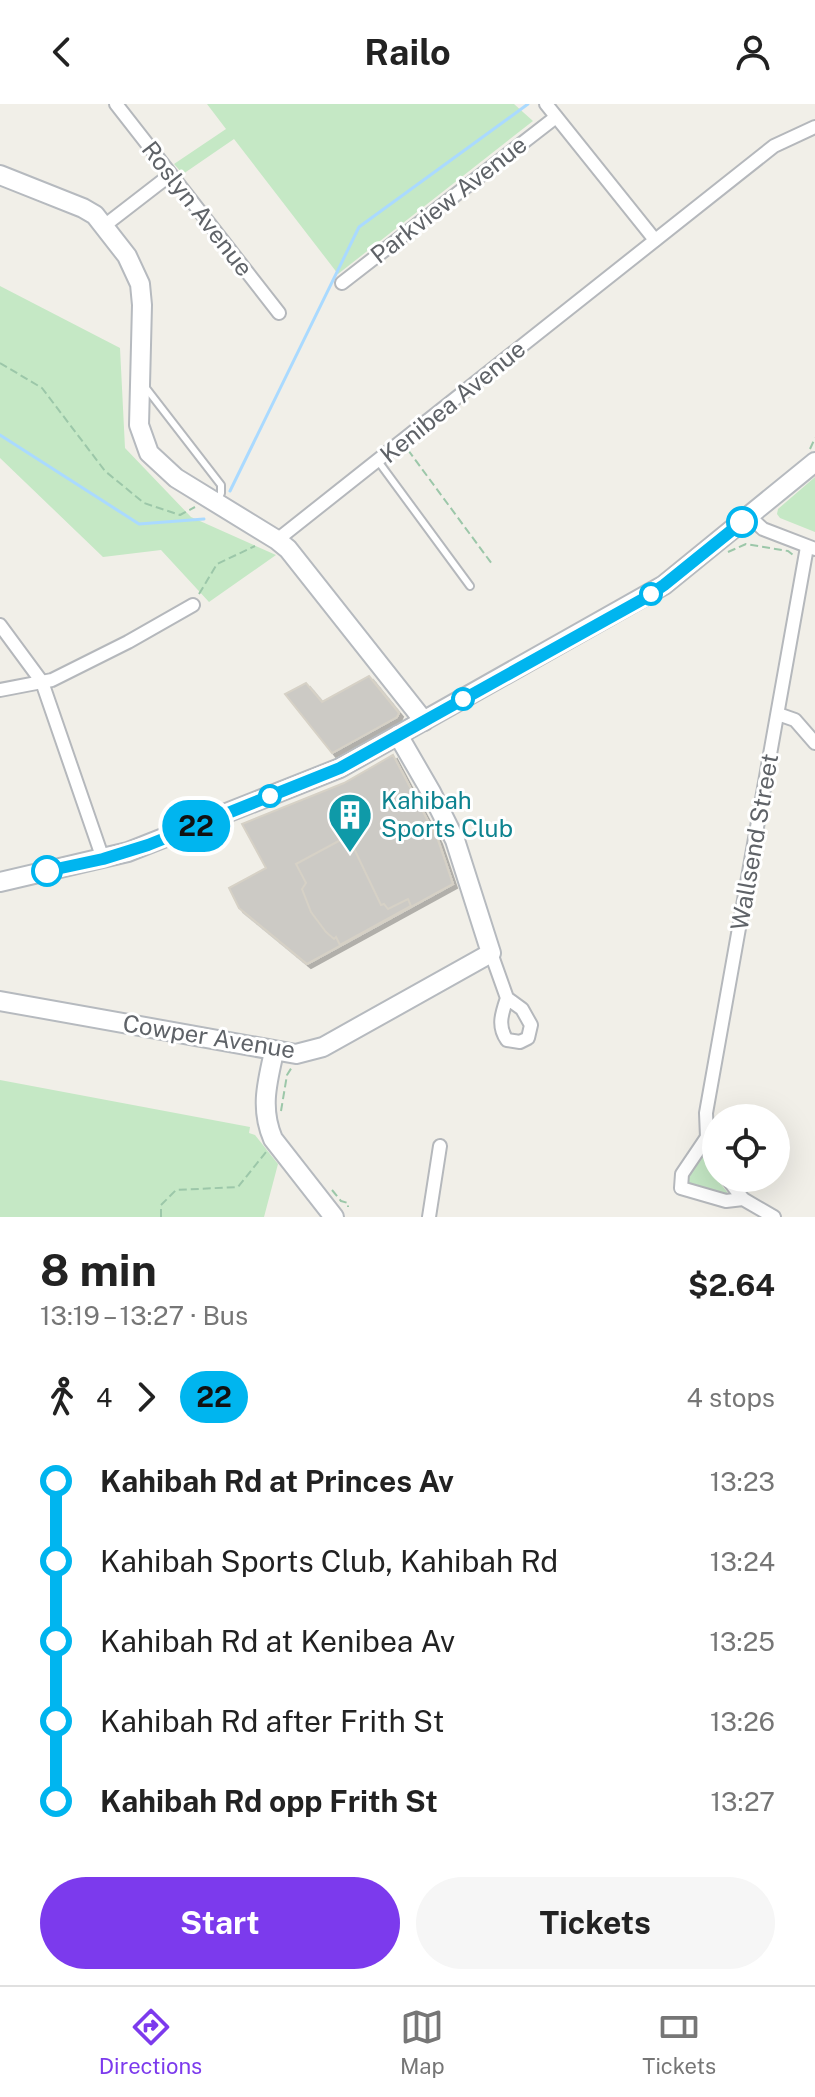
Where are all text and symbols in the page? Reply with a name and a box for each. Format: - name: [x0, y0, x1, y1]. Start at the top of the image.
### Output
- icon: back: [40, 30, 84, 74]
- icon: person: [731, 30, 775, 74]
- text: Railo: [364, 31, 451, 73]
- street label: Parkview Avenue: [365, 130, 532, 269]
- street label: Roslyn Avenue: [137, 135, 259, 281]
- street label: Kenibea Avenue: [374, 334, 531, 468]
- unlabelled marker: [727, 507, 757, 537]
- unlabelled marker: [640, 583, 662, 605]
- unlabelled marker: [452, 688, 474, 710]
- street label: Wallsend Street: [725, 751, 783, 932]
- unlabelled marker: [259, 785, 281, 807]
- place label: Kahibah Sports Club: [381, 786, 513, 842]
- building icon: Kahibah Sports Club: [326, 791, 374, 854]
- line badge: 22: [160, 800, 232, 852]
- text: 22: [178, 809, 214, 842]
- unlabelled marker: [32, 856, 62, 886]
- street label: Cowper Avenue: [121, 1009, 297, 1063]
- map controls: [702, 1104, 790, 1192]
- button: locate: [702, 1104, 790, 1192]
- text: 8 min: [40, 1244, 157, 1296]
- text: $2.64: [688, 1267, 775, 1303]
- text: 13:19 – 13:27 · Bus: [40, 1300, 248, 1331]
- icon: walk: [40, 1375, 84, 1419]
- icon: forward: [124, 1375, 168, 1419]
- text: 22: [196, 1380, 232, 1413]
- text: 4: [96, 1382, 112, 1413]
- text: 4 stops: [686, 1382, 775, 1413]
- text: Kahibah Rd at Princes Av: [100, 1463, 454, 1499]
- text: 13:23: [710, 1466, 775, 1497]
- text: Kahibah Sports Club, Kahibah Rd: [100, 1543, 558, 1579]
- text: 13:24: [710, 1546, 775, 1577]
- text: Kahibah Rd at Kenibea Av: [100, 1623, 455, 1659]
- text: 13:25: [710, 1626, 775, 1657]
- text: Kahibah Rd after Frith St: [100, 1703, 444, 1739]
- text: 13:26: [710, 1706, 775, 1737]
- text: Kahibah Rd opp Frith St: [100, 1783, 438, 1819]
- text: 13:27: [711, 1786, 775, 1817]
- button: Start: [40, 1877, 400, 1969]
- button: Tickets: [416, 1877, 775, 1969]
- tab: Directions: [99, 2005, 202, 2079]
- tab: Map: [400, 2005, 445, 2079]
- tab: Tickets: [642, 2005, 716, 2079]

